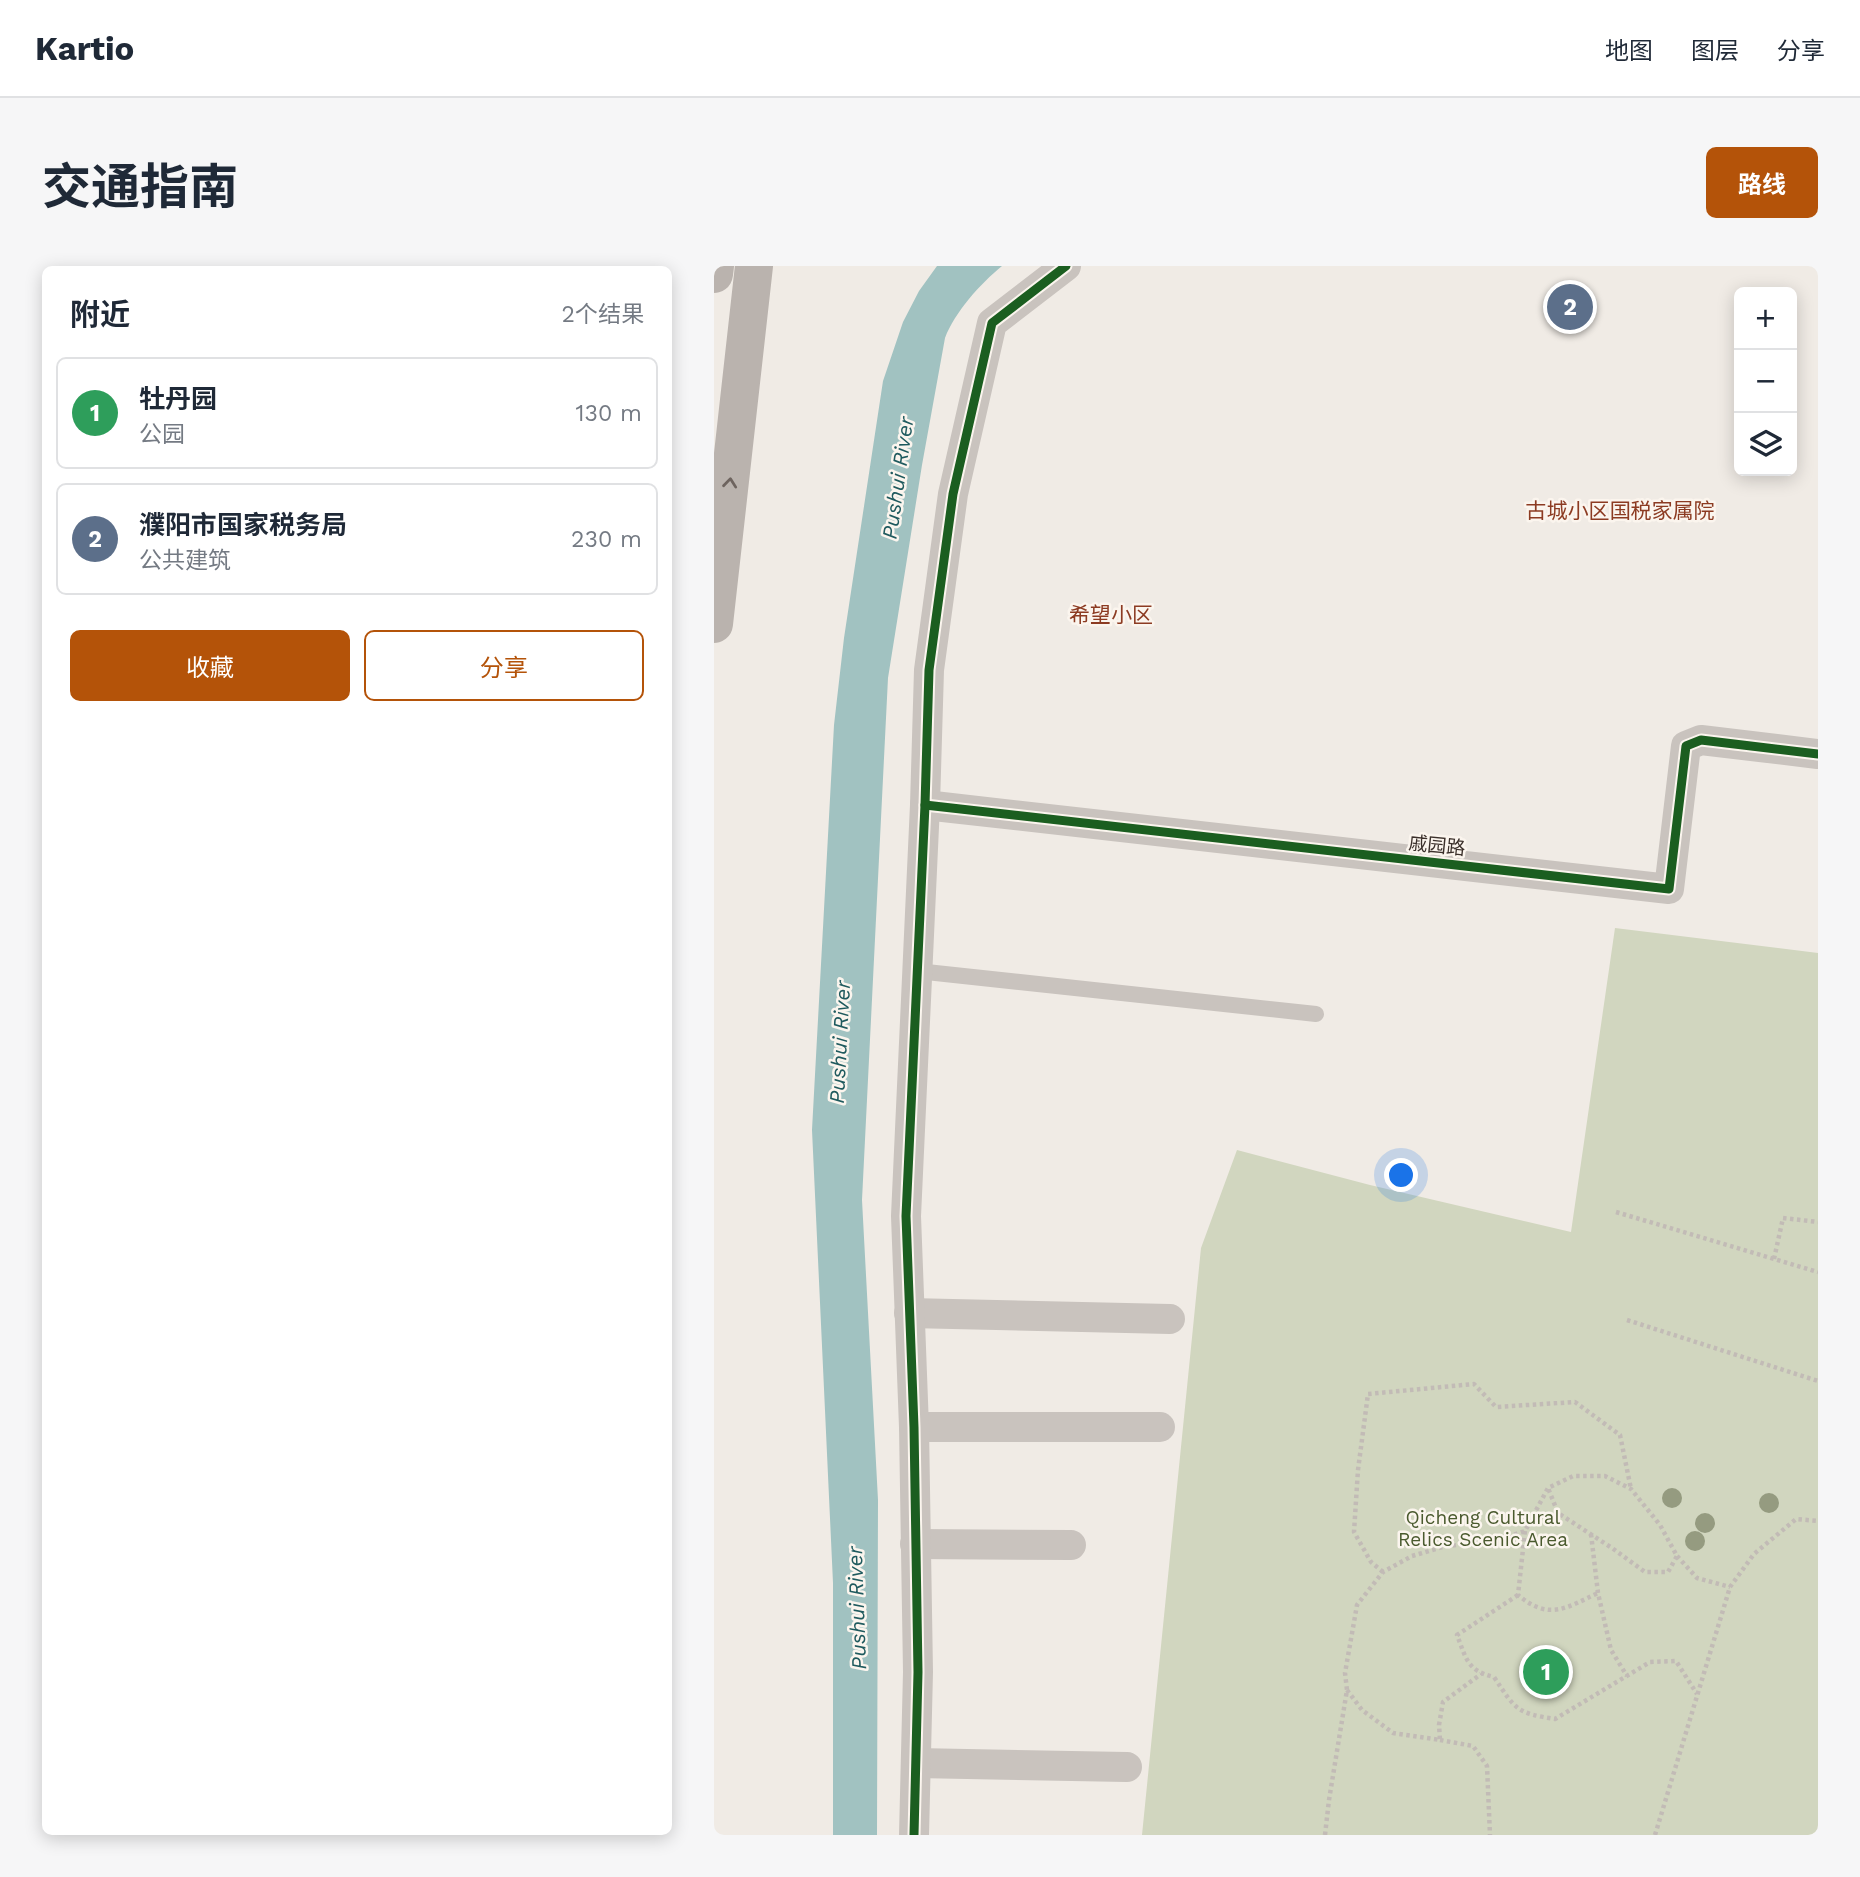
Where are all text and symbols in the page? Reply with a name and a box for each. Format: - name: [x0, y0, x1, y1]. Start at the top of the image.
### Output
- text: Kartio: [35, 29, 134, 68]
- text: 地图: [1605, 37, 1653, 65]
- text: 图层: [1691, 37, 1739, 65]
- text: 分享: [1777, 37, 1825, 65]
- button: 路线: [1706, 147, 1818, 218]
- text: 交通指南: [42, 158, 238, 216]
- pin: 2: [1547, 281, 1593, 333]
- map controls: [1734, 287, 1797, 476]
- button: +: [1734, 287, 1797, 350]
- text: 附近: [70, 297, 130, 332]
- text: 2个结果: [562, 301, 644, 328]
- button: −: [1734, 350, 1797, 413]
- text: 牡丹园: [139, 384, 217, 414]
- text: 1: [90, 400, 100, 427]
- text: 130 m: [576, 400, 642, 427]
- button: layers: [1734, 413, 1797, 476]
- water label: Pushui River: [877, 414, 919, 541]
- text: 公园: [139, 421, 185, 448]
- one-way arrow: [722, 477, 737, 488]
- district label: 古城小区国税家属院: [1526, 498, 1715, 523]
- text: 濮阳市国家税务局: [139, 510, 347, 540]
- text: 2: [88, 526, 102, 553]
- text: 230 m: [571, 526, 642, 553]
- text: 公共建筑: [139, 547, 231, 574]
- district label: 希望小区: [1069, 602, 1153, 627]
- button: 收藏: [70, 630, 350, 701]
- button: 分享: [364, 630, 644, 701]
- street label: 戚园路: [1407, 831, 1467, 860]
- water label: Pushui River: [824, 979, 855, 1104]
- your location: [1384, 1158, 1418, 1192]
- park label: Qicheng Cultural Relics Scenic Area: [1398, 1506, 1568, 1551]
- water label: Pushui River: [842, 1545, 871, 1670]
- pin: 1: [1523, 1646, 1569, 1698]

